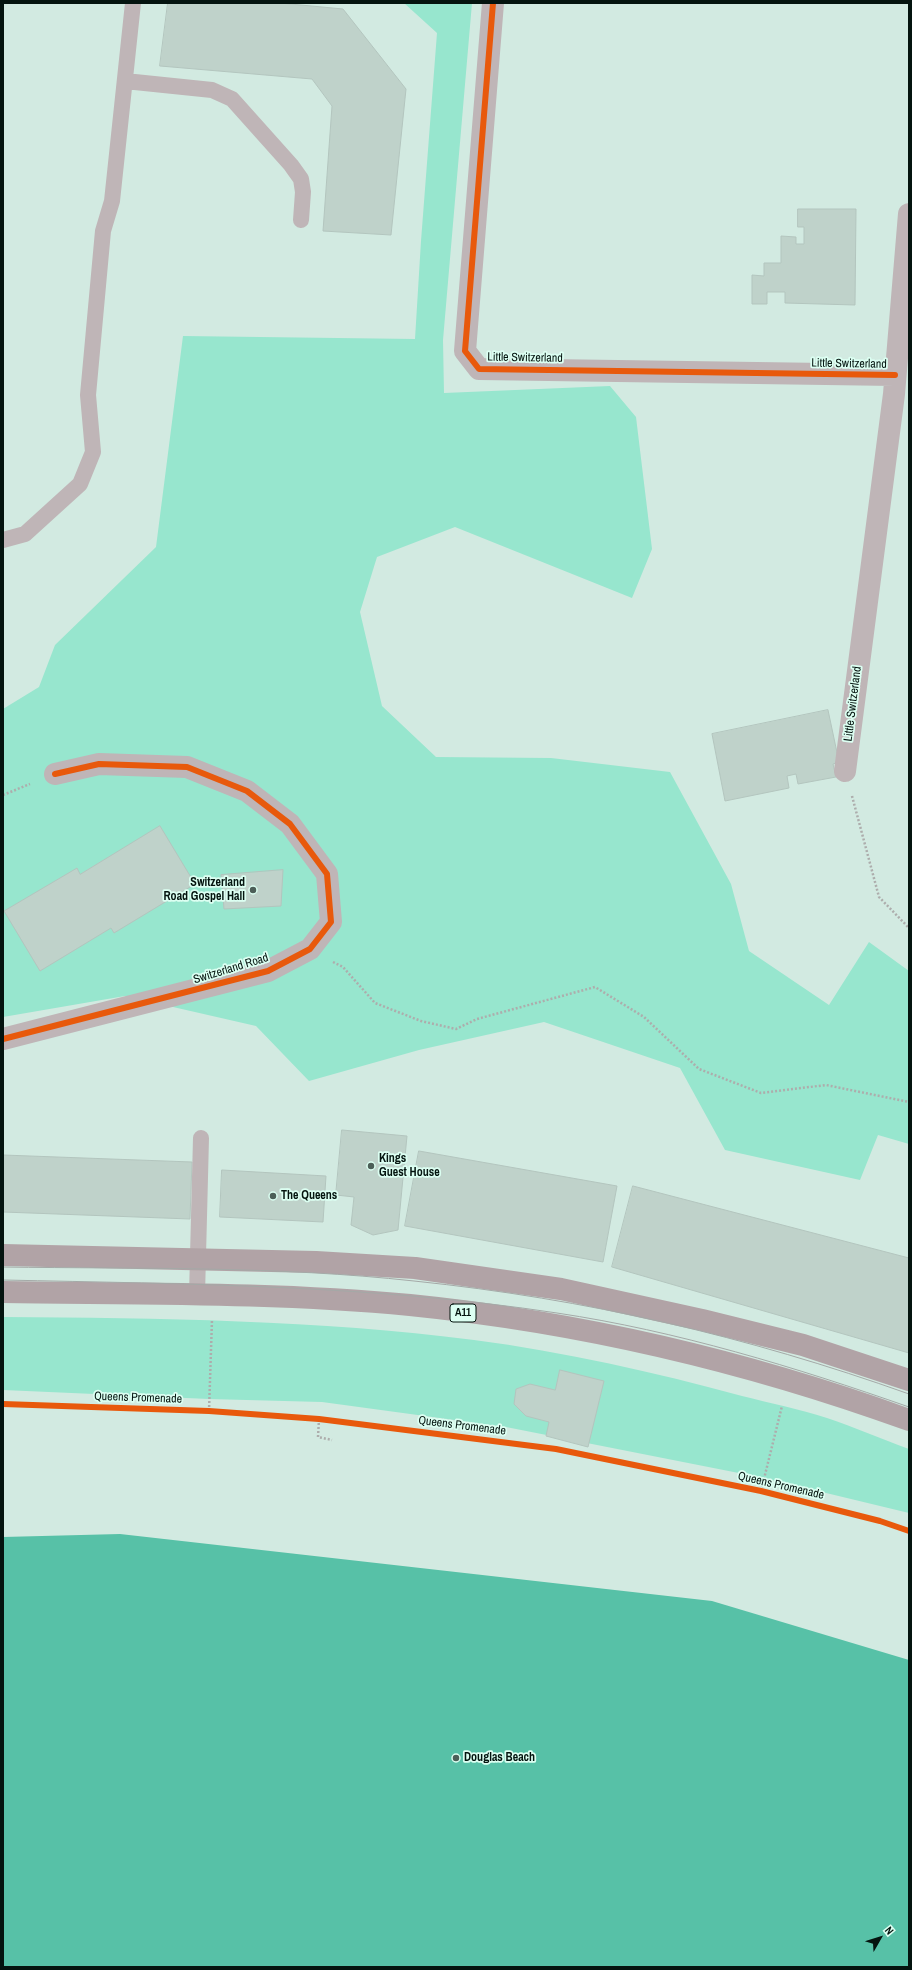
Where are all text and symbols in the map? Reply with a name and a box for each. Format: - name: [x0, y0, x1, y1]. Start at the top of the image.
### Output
- street label: Little Switzerland: [487, 350, 563, 366]
- street label: Little Switzerland: [811, 356, 887, 372]
- street label: Little Switzerland: [841, 666, 865, 742]
- place label: Switzerland Road Gospel Hall: [164, 876, 245, 904]
- marker: Switzerland Road Gospel Hall: [248, 885, 258, 895]
- street label: Switzerland Road: [192, 951, 270, 987]
- place label: Kings Guest House: [379, 1152, 440, 1180]
- marker: Kings Guest House: [366, 1161, 376, 1171]
- place label: The Queens: [281, 1189, 337, 1203]
- marker: The Queens: [268, 1191, 278, 1201]
- road number: A11: [450, 1304, 476, 1322]
- street label: Queens Promenade: [94, 1389, 182, 1407]
- street label: Queens Promenade: [417, 1413, 507, 1439]
- street label: Queens Promenade: [736, 1469, 826, 1503]
- place label: Douglas Beach: [464, 1751, 535, 1765]
- marker: Douglas Beach: [451, 1753, 461, 1763]
- north arrow: [860, 1918, 900, 1958]
- text: N: [882, 1924, 897, 1937]

